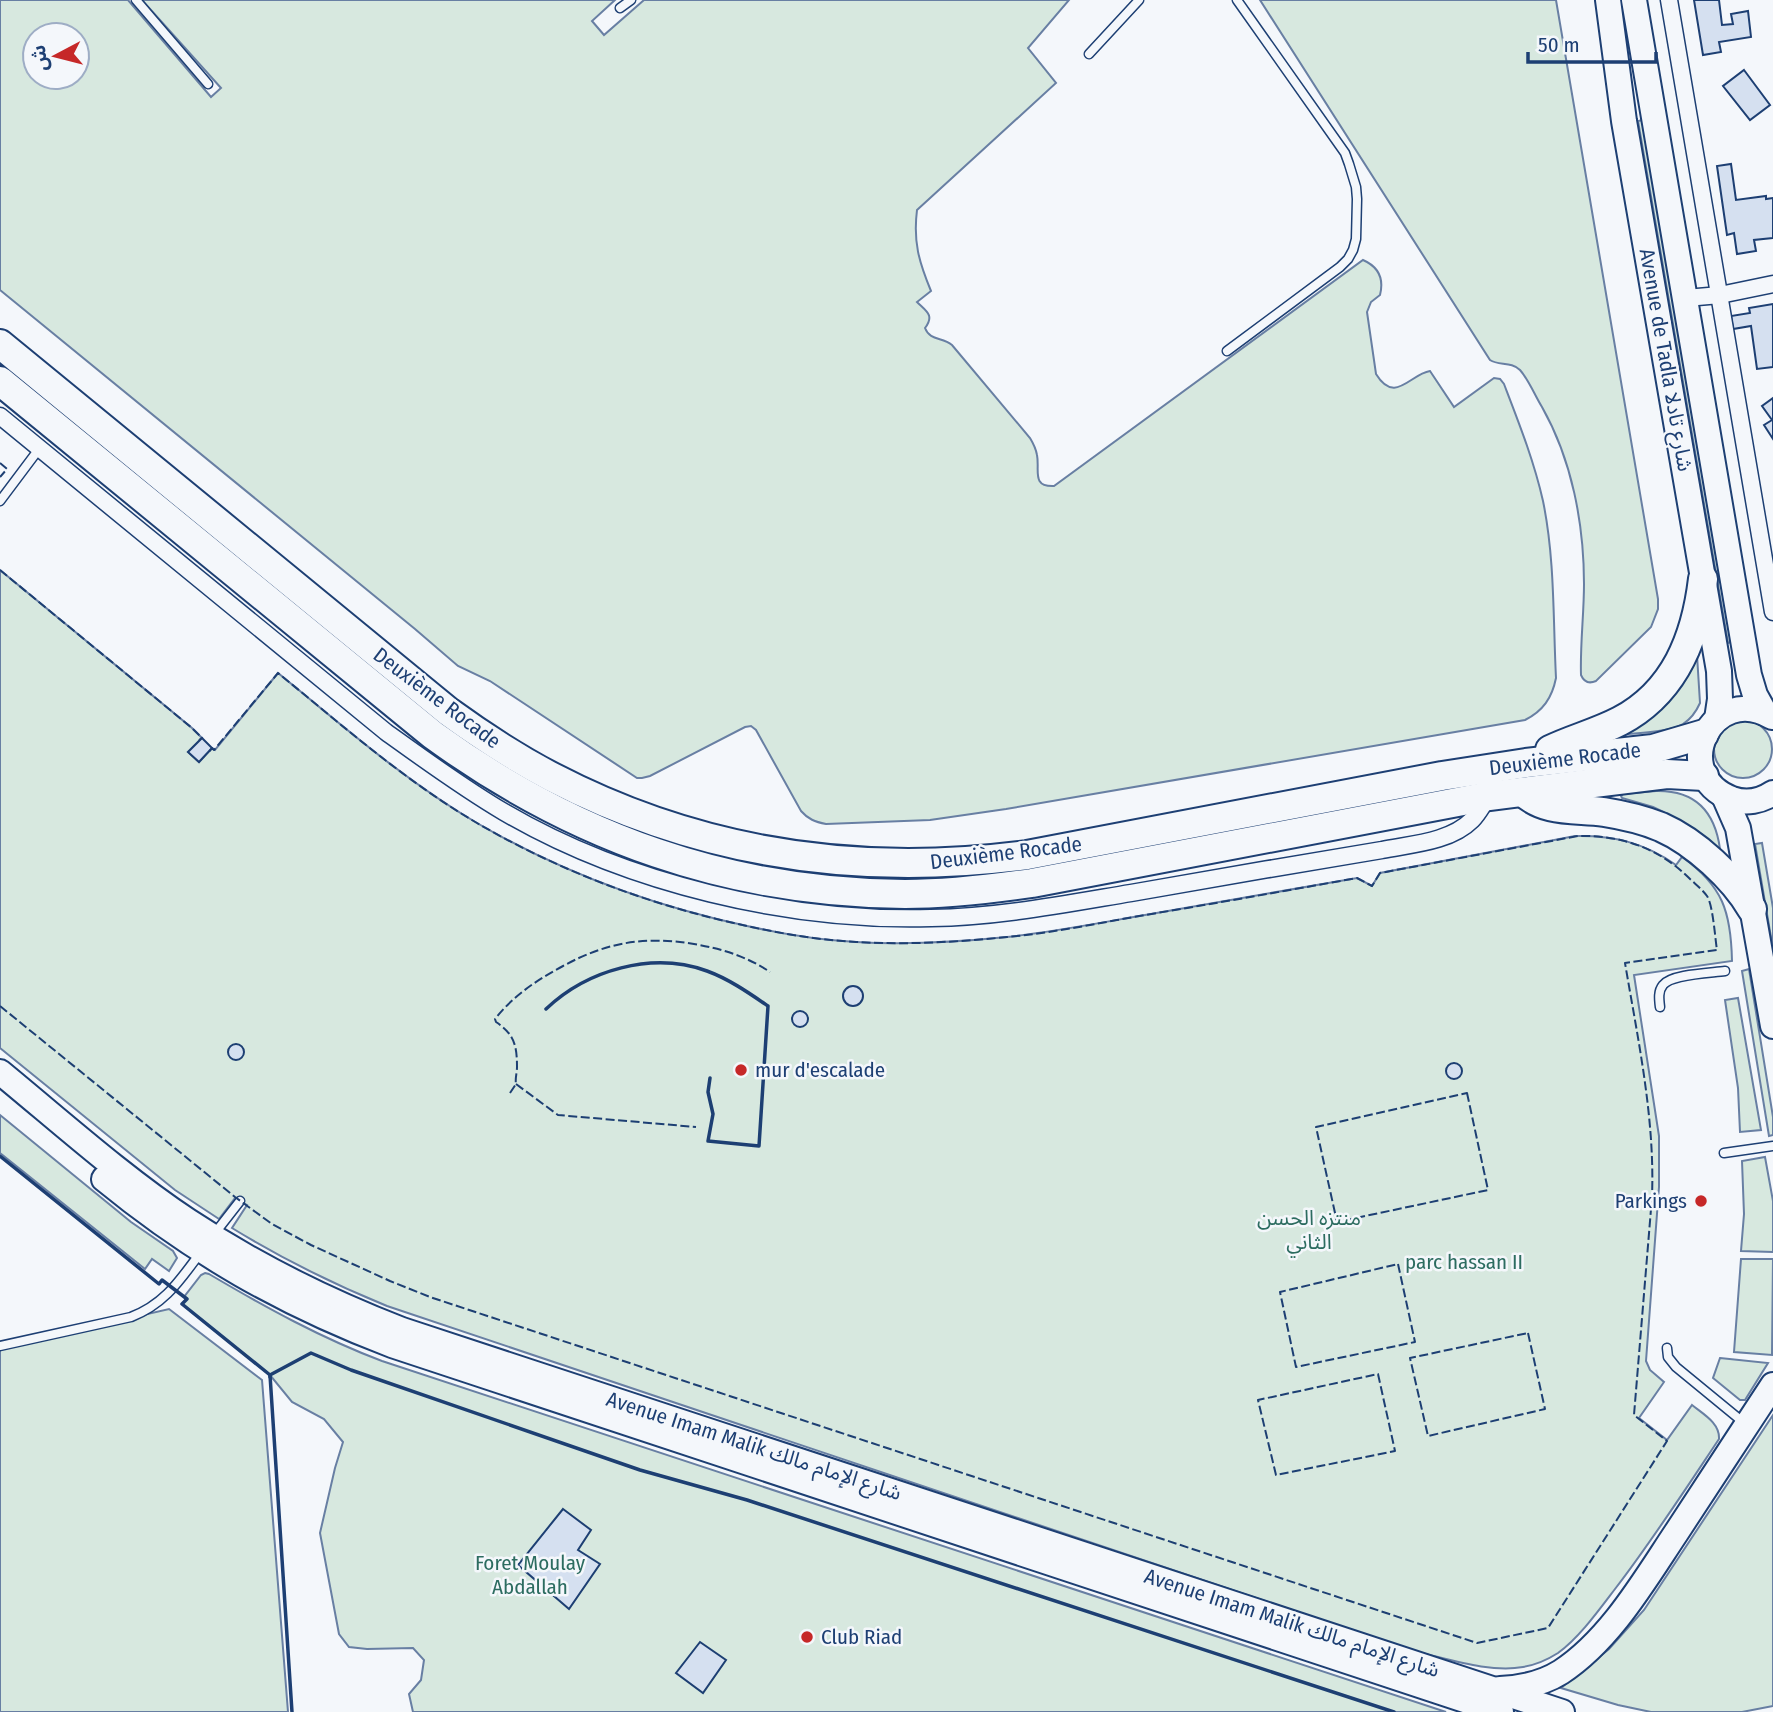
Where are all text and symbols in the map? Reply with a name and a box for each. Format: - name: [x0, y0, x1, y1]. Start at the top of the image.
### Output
- north arrow: [21, 21, 91, 91]
- scale bar: [1528, 21, 1656, 65]
- text: 50 m: [1538, 32, 1580, 58]
- text: ش: [27, 44, 53, 72]
- street label: Avenue de Tadla شارع تادلا: [1632, 246, 1698, 474]
- street label: Deuxième Rocade: [368, 642, 506, 754]
- street label: Deuxième Rocade: [1488, 737, 1642, 781]
- street label: Deuxième Rocade: [929, 831, 1083, 875]
- place label: mur d'escalade: [755, 1057, 885, 1083]
- marker: mur d'escalade: [733, 1062, 749, 1078]
- place label: Parkings: [1615, 1188, 1687, 1214]
- marker: Parkings: [1693, 1193, 1709, 1209]
- park label: منتزه الحسن الثاني: [1257, 1205, 1361, 1258]
- park label: parc hassan II: [1405, 1249, 1523, 1275]
- street label: Avenue Imam Malik شارع الإمام مالك: [602, 1386, 905, 1509]
- park label: Foret Moulay Abdallah: [475, 1550, 586, 1600]
- street label: Avenue Imam Malik شارع الإمام مالك: [1140, 1563, 1443, 1686]
- place label: Club Riad: [821, 1624, 902, 1650]
- marker: Club Riad: [799, 1629, 815, 1645]

